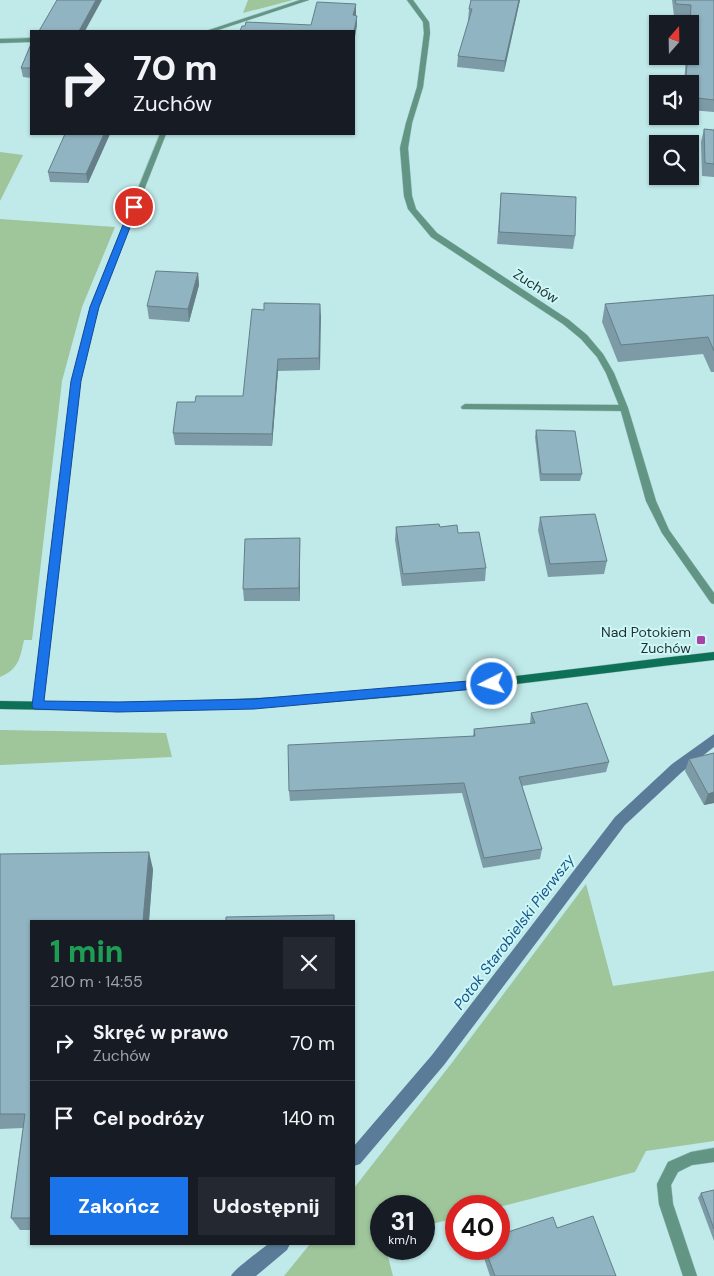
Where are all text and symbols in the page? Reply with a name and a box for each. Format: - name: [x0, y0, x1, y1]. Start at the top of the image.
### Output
- north arrow: [649, 15, 699, 65]
- map controls: [649, 15, 699, 185]
- text: 70 m: [133, 45, 217, 91]
- icon: right: [50, 50, 115, 115]
- button: sound: [649, 75, 699, 125]
- text: Zuchów: [133, 89, 212, 118]
- button: search: [649, 135, 699, 185]
- pin: [113, 186, 155, 228]
- icon: arrive: [120, 193, 148, 221]
- street label: Zuchów: [510, 265, 562, 307]
- place label: Nad Potokiem Zuchów: [601, 623, 691, 657]
- marker: Nad Potokiem Zuchów: [695, 634, 707, 646]
- position arrow: [465, 657, 517, 709]
- water label: Potok Starobielski Pierwszy: [449, 850, 579, 1014]
- text: 1 min: [50, 932, 123, 971]
- button: close: [283, 937, 335, 989]
- text: 210 m · 14:55: [50, 971, 143, 992]
- text: Skręć w prawo: [93, 1020, 229, 1045]
- icon: right: [50, 1029, 78, 1057]
- text: 70 m: [290, 1031, 335, 1056]
- text: Zuchów: [93, 1045, 151, 1066]
- icon: arrive: [50, 1104, 78, 1132]
- text: Cel podróży: [93, 1106, 204, 1131]
- text: 140 m: [283, 1106, 335, 1131]
- button: Zakończ: [50, 1177, 188, 1235]
- button: Udostępnij: [198, 1177, 335, 1235]
- speed limit sign: 40: [445, 1195, 510, 1260]
- text: 31: [390, 1205, 414, 1238]
- text: km/h: [388, 1232, 417, 1248]

